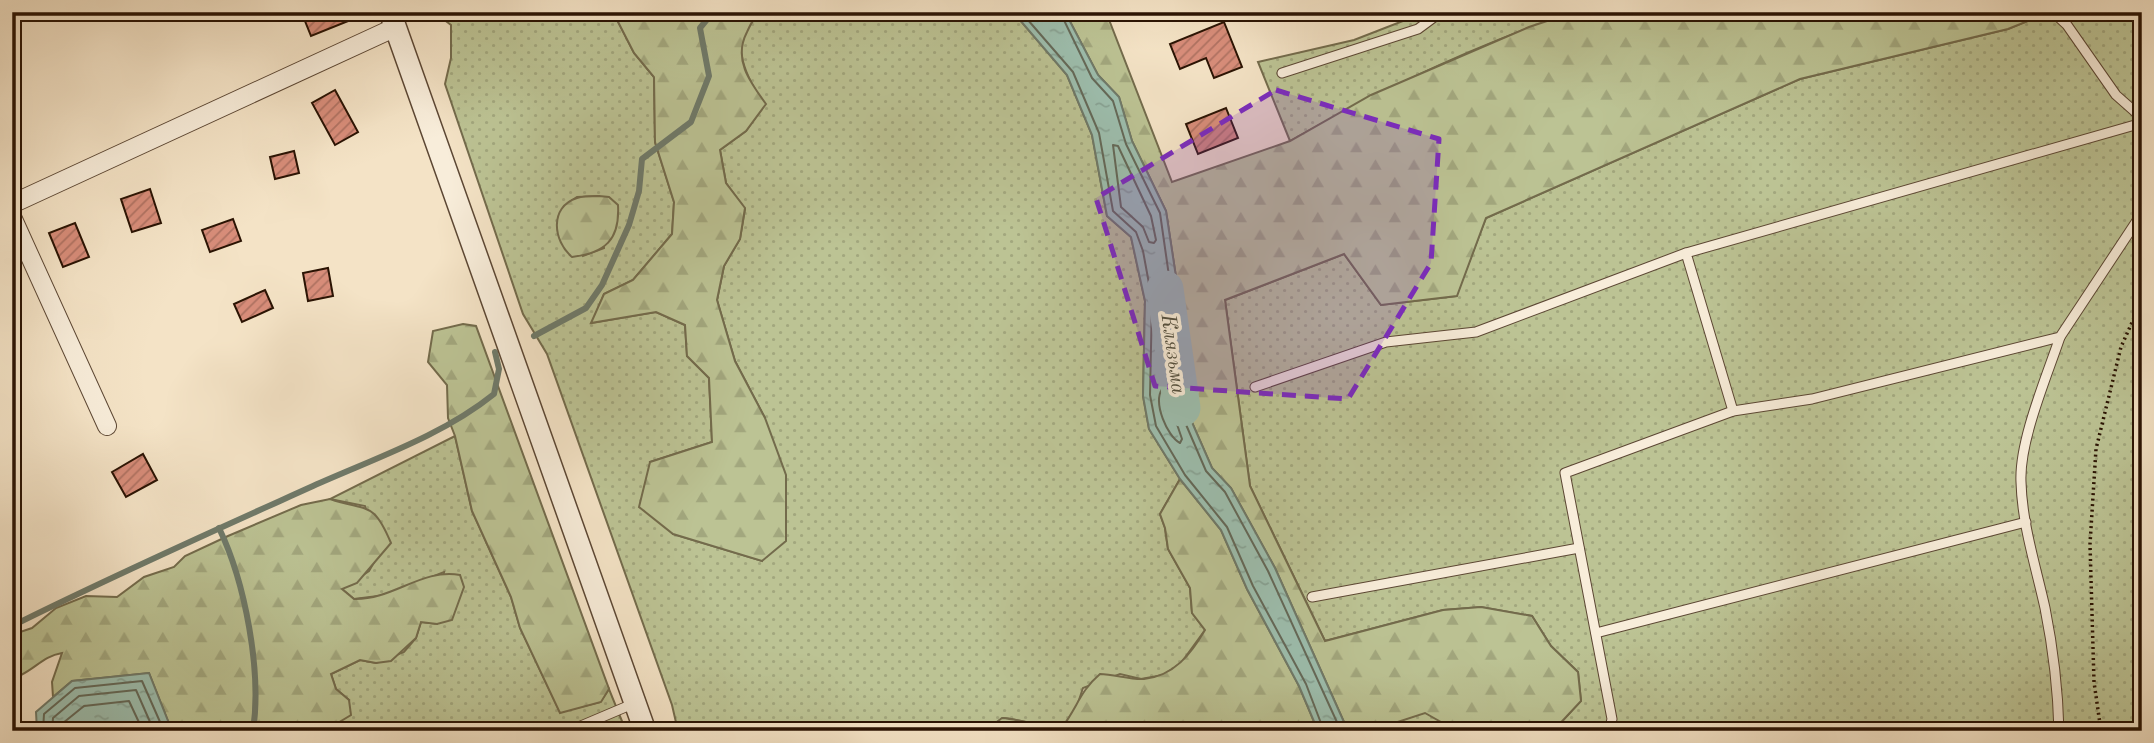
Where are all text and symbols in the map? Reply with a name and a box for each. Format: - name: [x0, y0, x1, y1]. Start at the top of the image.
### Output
- water label: Клязьма: [1156, 312, 1189, 396]

